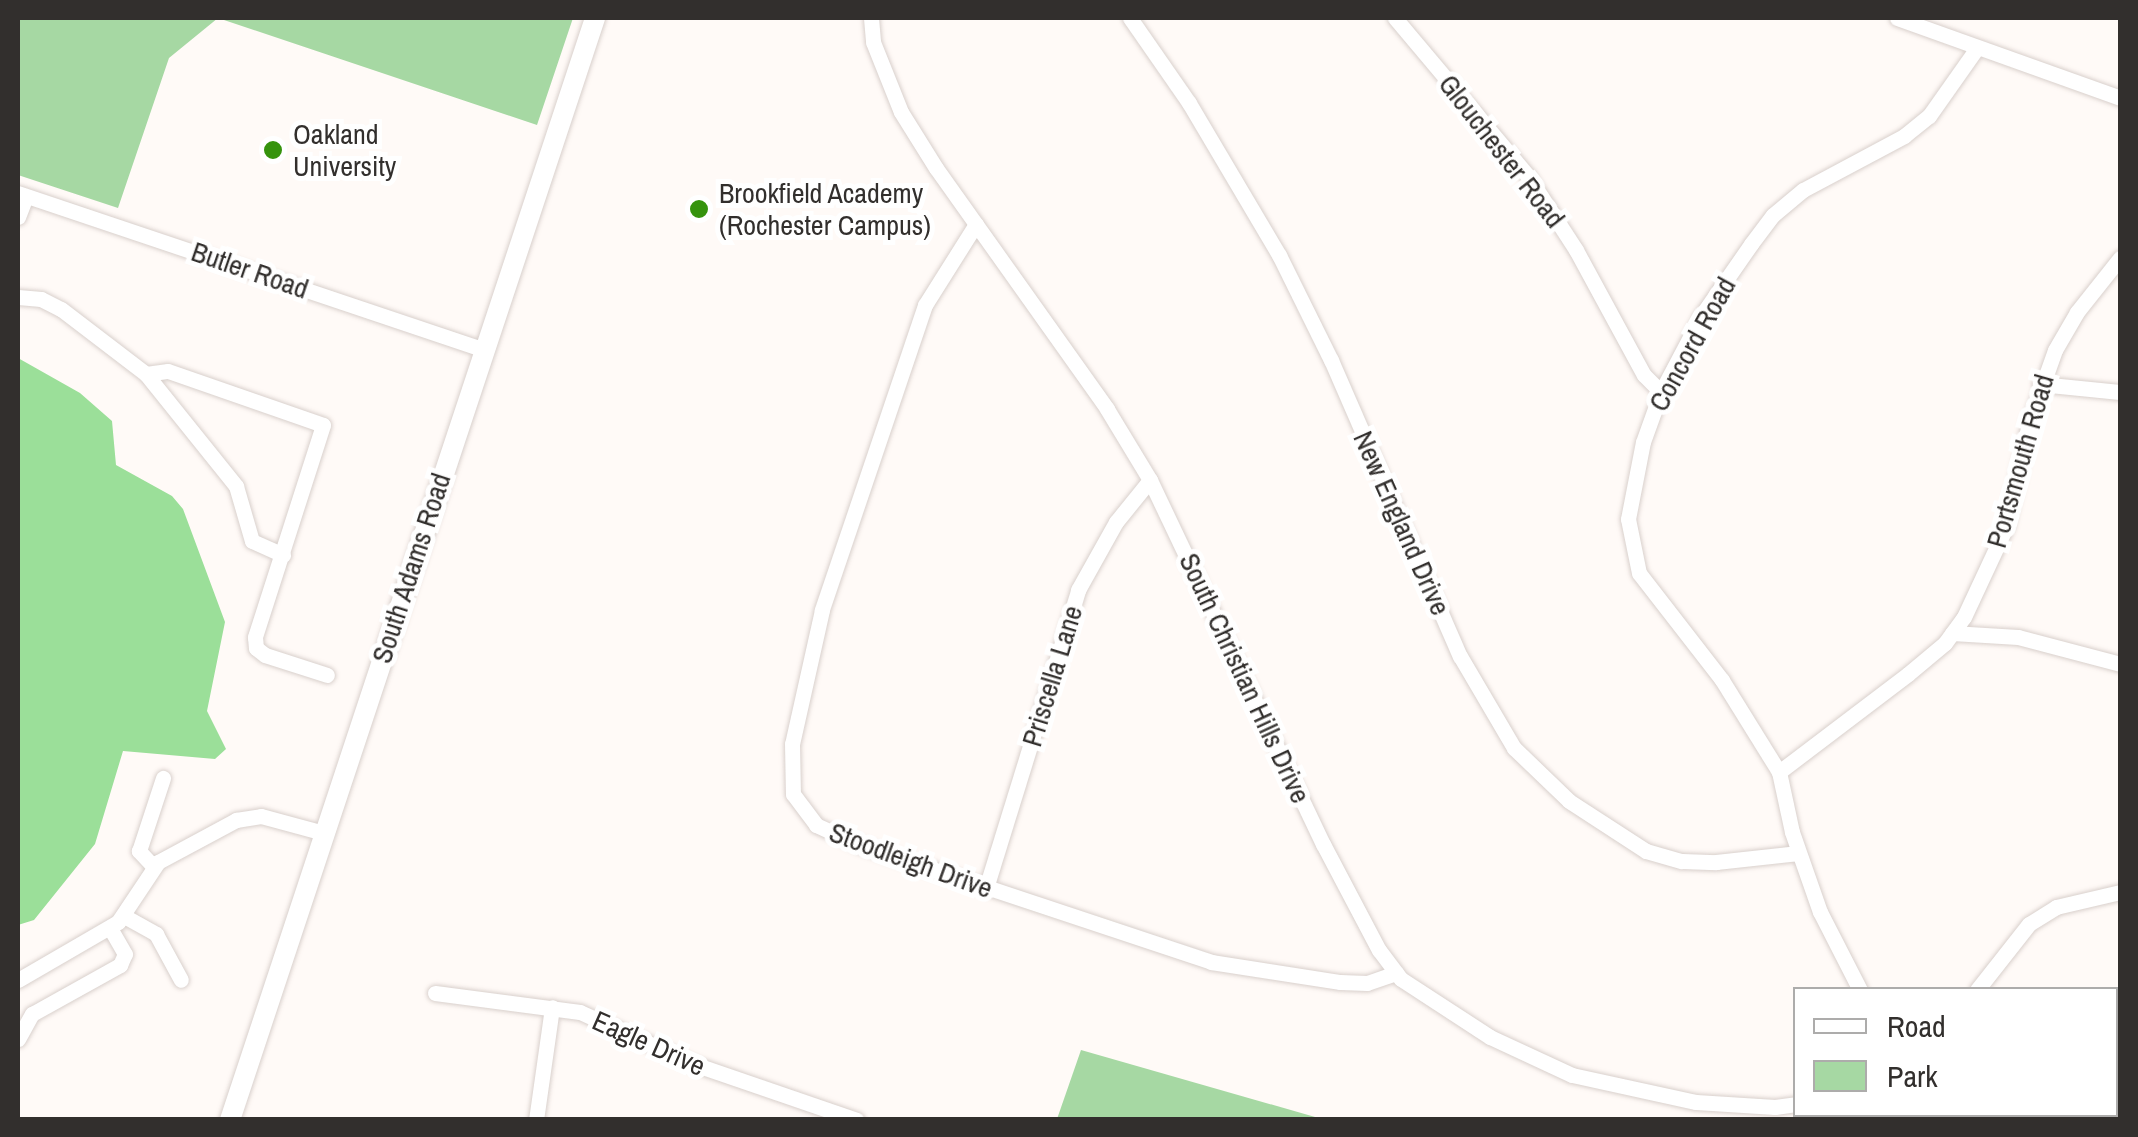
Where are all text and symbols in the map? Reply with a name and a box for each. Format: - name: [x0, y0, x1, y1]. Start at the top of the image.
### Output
- street label: Glouchester Road: [1432, 68, 1572, 234]
- place label: Oakland University: [293, 117, 396, 183]
- marker: Oakland University: [262, 139, 284, 161]
- place label: Brookfield Academy (Rochester Campus): [719, 176, 931, 242]
- marker: Brookfield Academy (Rochester Campus): [688, 198, 710, 220]
- street label: Butler Road: [187, 234, 313, 306]
- street label: Concord Road: [1641, 271, 1743, 417]
- street label: Portsmouth Road: [1979, 370, 2061, 552]
- street label: New England Drive: [1346, 426, 1458, 620]
- street label: South Adams Road: [364, 468, 458, 668]
- street label: South Christian Hills Drive: [1172, 548, 1318, 808]
- street label: Priscella Lane: [1015, 602, 1089, 750]
- street label: Stoodleigh Drive: [825, 815, 997, 905]
- legend: [1793, 987, 2118, 1117]
- street label: Eagle Drive: [587, 1003, 711, 1083]
- text: Road: [1887, 1006, 1946, 1046]
- text: Park: [1887, 1056, 1938, 1096]

